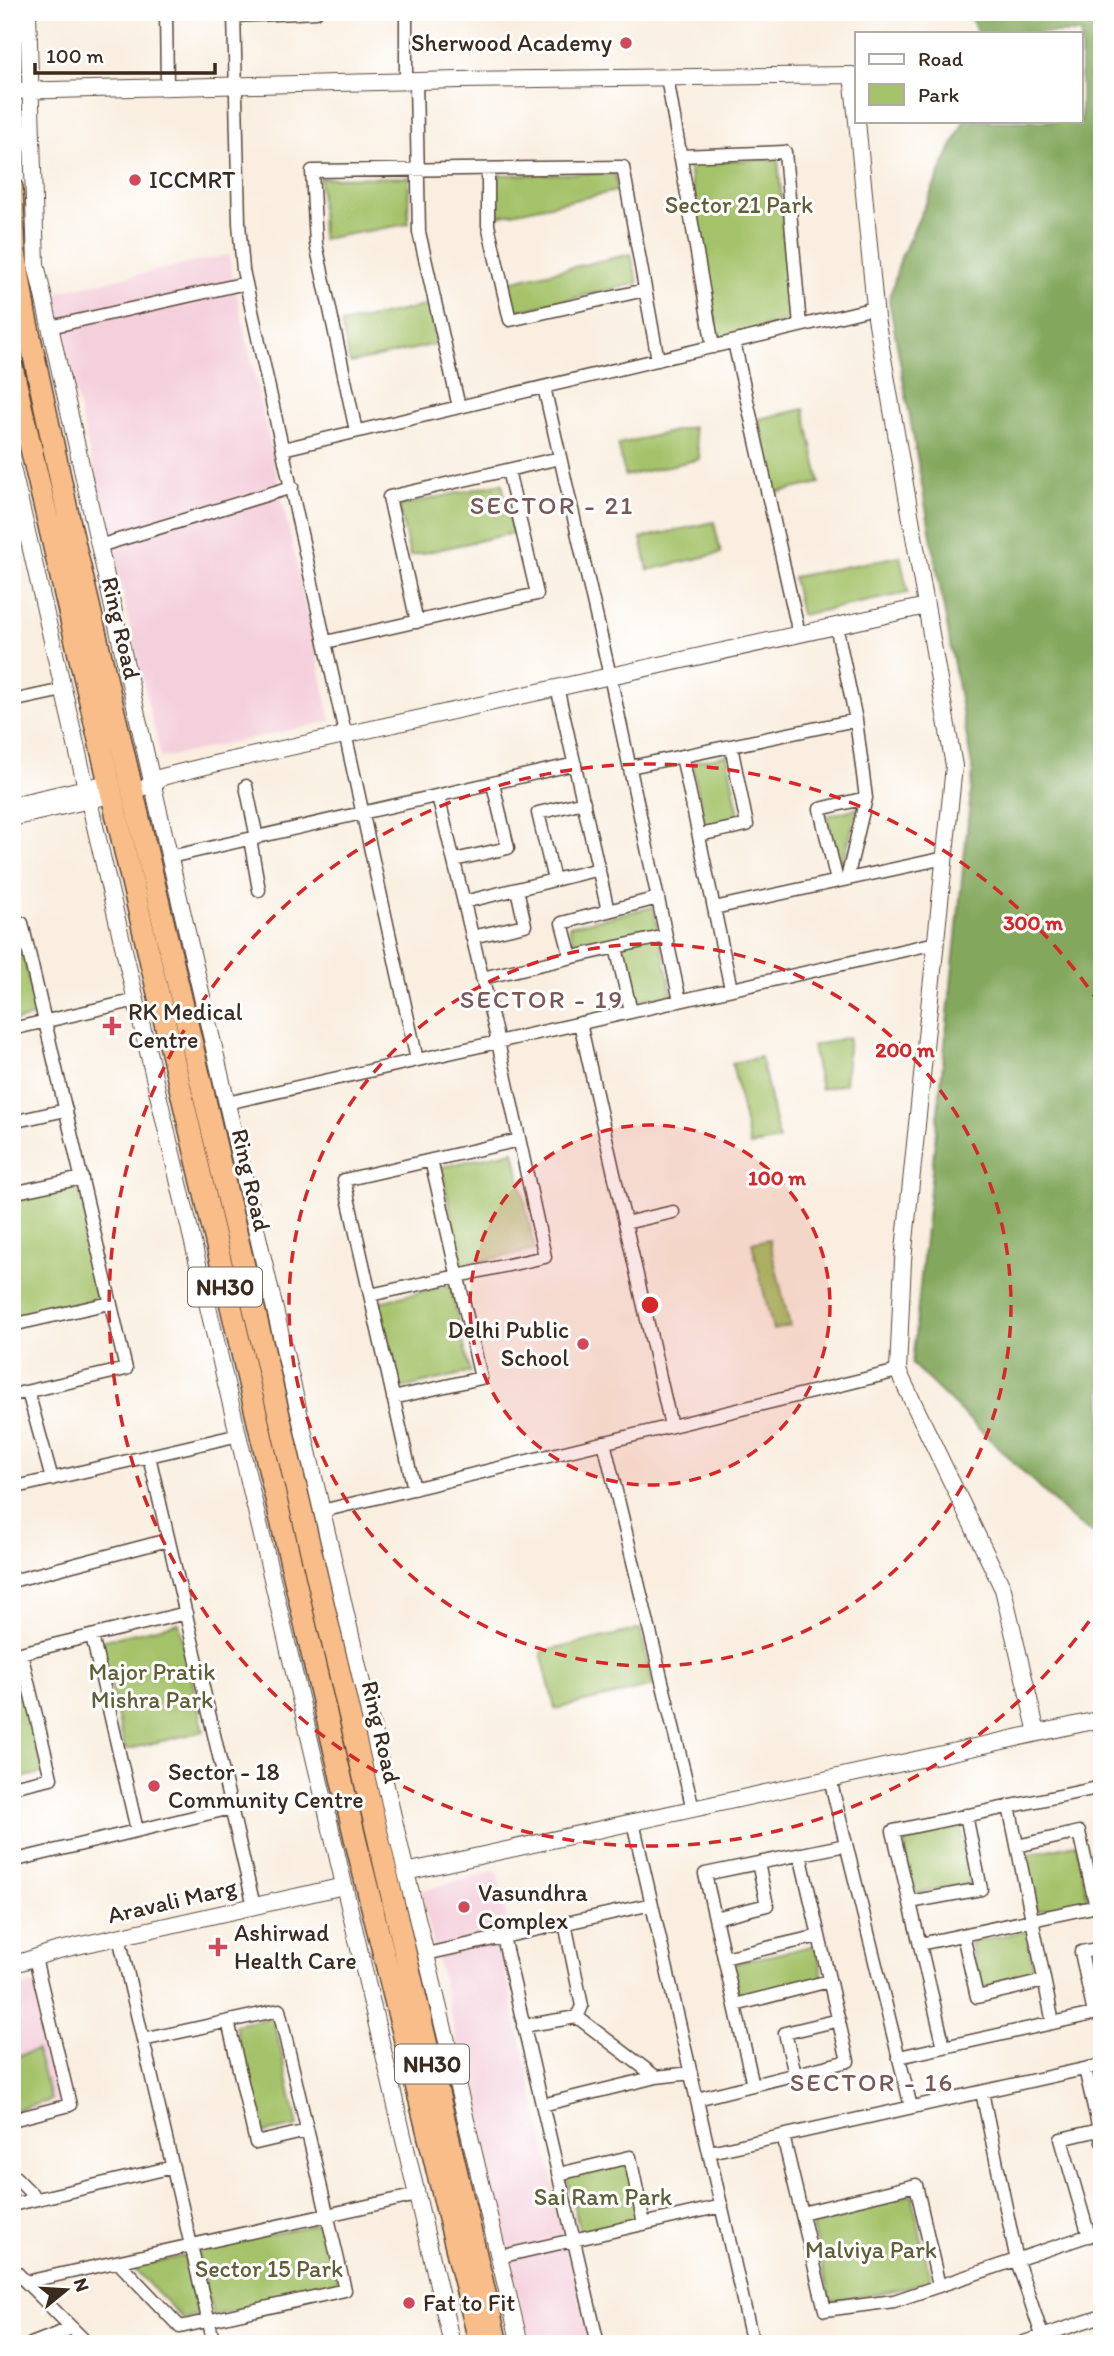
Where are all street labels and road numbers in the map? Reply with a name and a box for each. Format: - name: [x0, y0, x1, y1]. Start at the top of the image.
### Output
- street label: Ring Road: [96, 574, 147, 682]
- street label: Ring Road: [226, 1126, 277, 1234]
- road number: NH30: [188, 1268, 262, 1306]
- street label: Ring Road: [356, 1678, 407, 1786]
- street label: Aravali Marg: [104, 1871, 240, 1929]
- road number: NH30: [395, 2044, 469, 2084]

